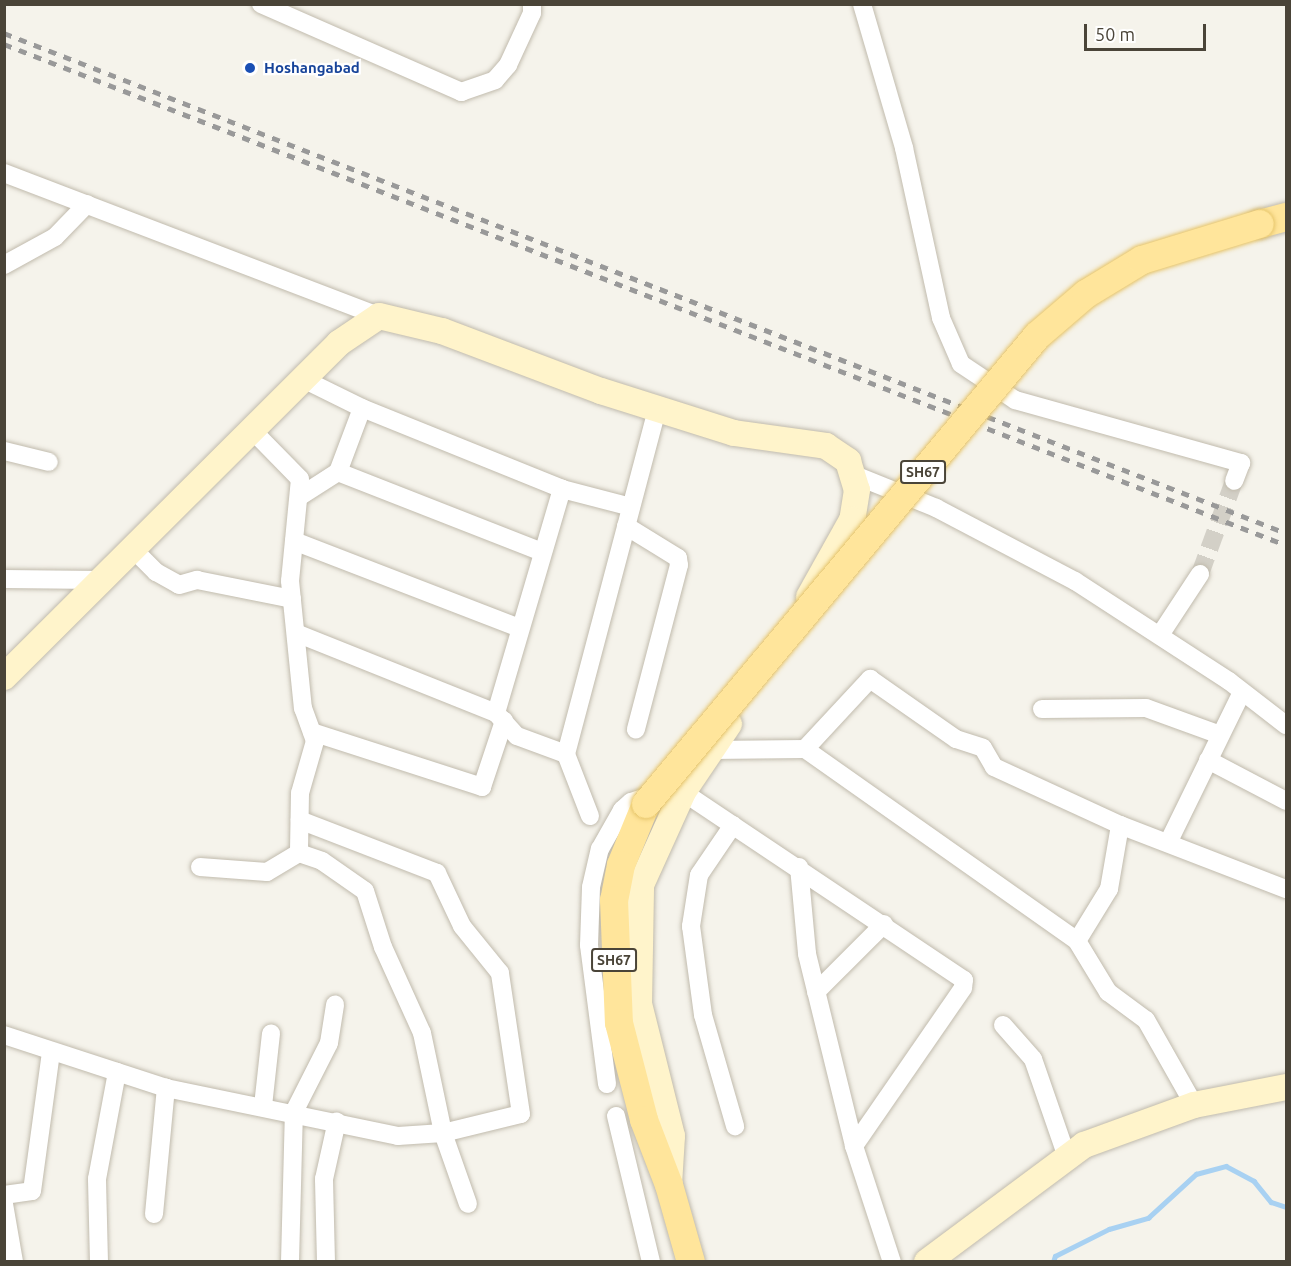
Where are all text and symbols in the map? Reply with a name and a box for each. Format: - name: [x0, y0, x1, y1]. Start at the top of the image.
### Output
- scale bar: [1087, 12, 1208, 50]
- text: 50 m: [1095, 24, 1135, 44]
- marker: Hoshangabad: [241, 59, 259, 77]
- place label: Hoshangabad: [264, 59, 360, 77]
- road number: SH67: [899, 461, 947, 483]
- road number: SH67: [590, 949, 638, 971]

